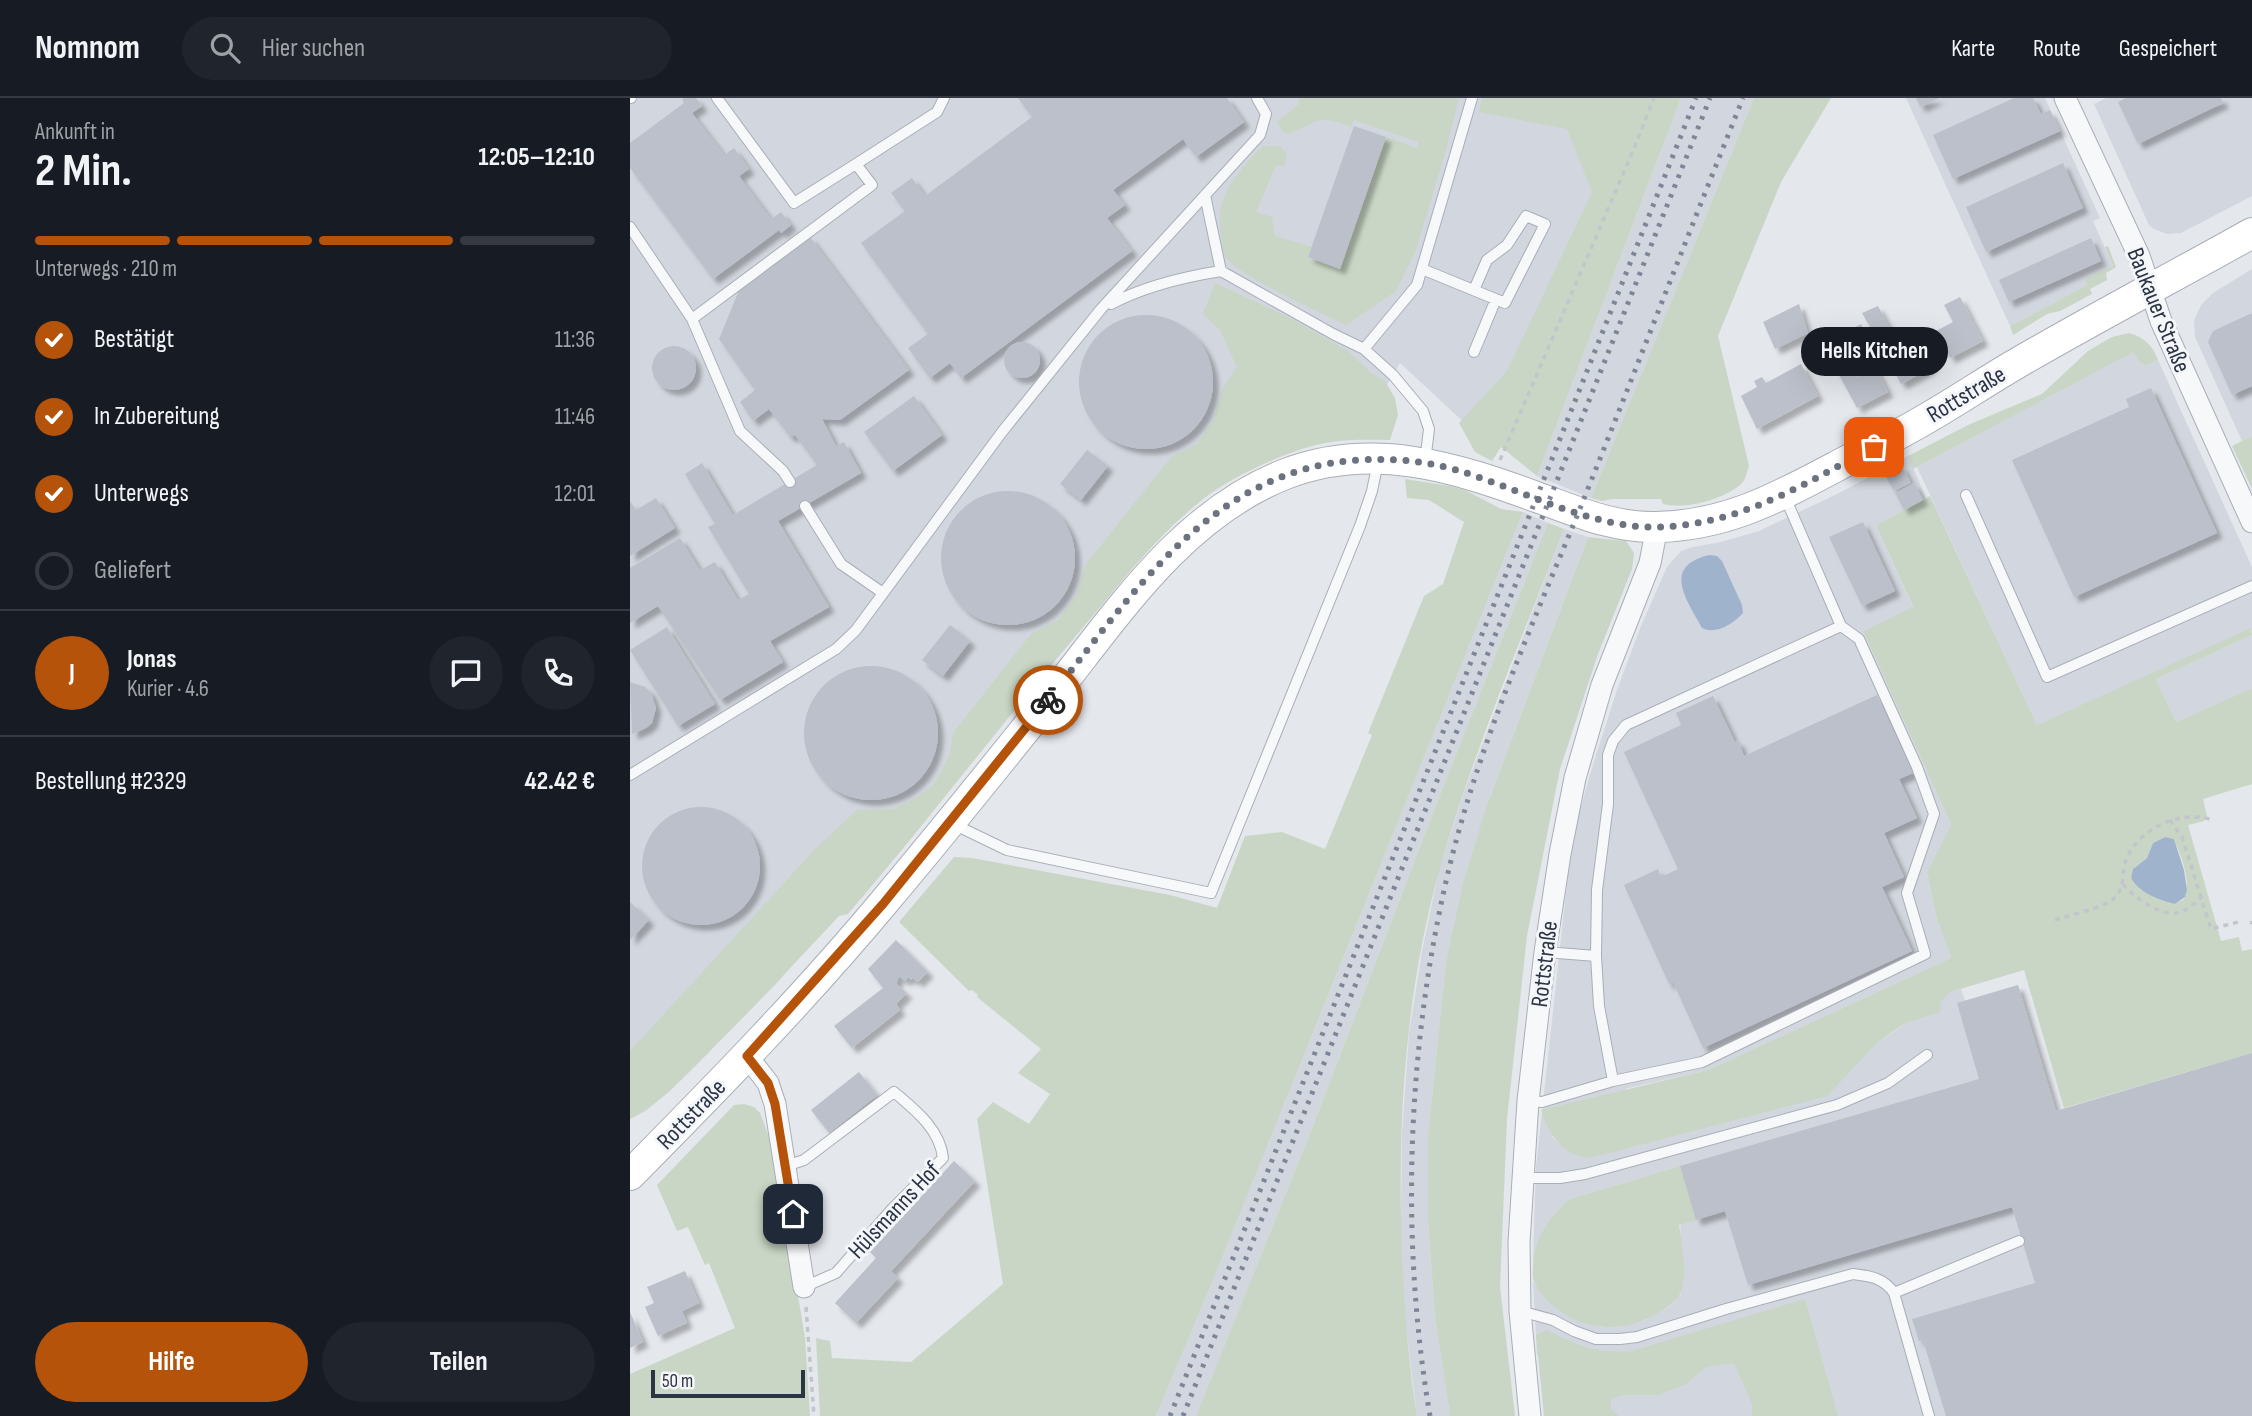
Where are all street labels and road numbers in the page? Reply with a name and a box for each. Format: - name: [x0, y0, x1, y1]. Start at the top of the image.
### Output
- street label: Baukauer Straße: [2120, 244, 2197, 377]
- street label: Rottstraße: [1922, 360, 2011, 429]
- street label: Rottstraße: [1525, 919, 1564, 1009]
- street label: Rottstraße: [651, 1073, 732, 1156]
- street label: Hülsmanns Hof: [842, 1155, 947, 1265]

